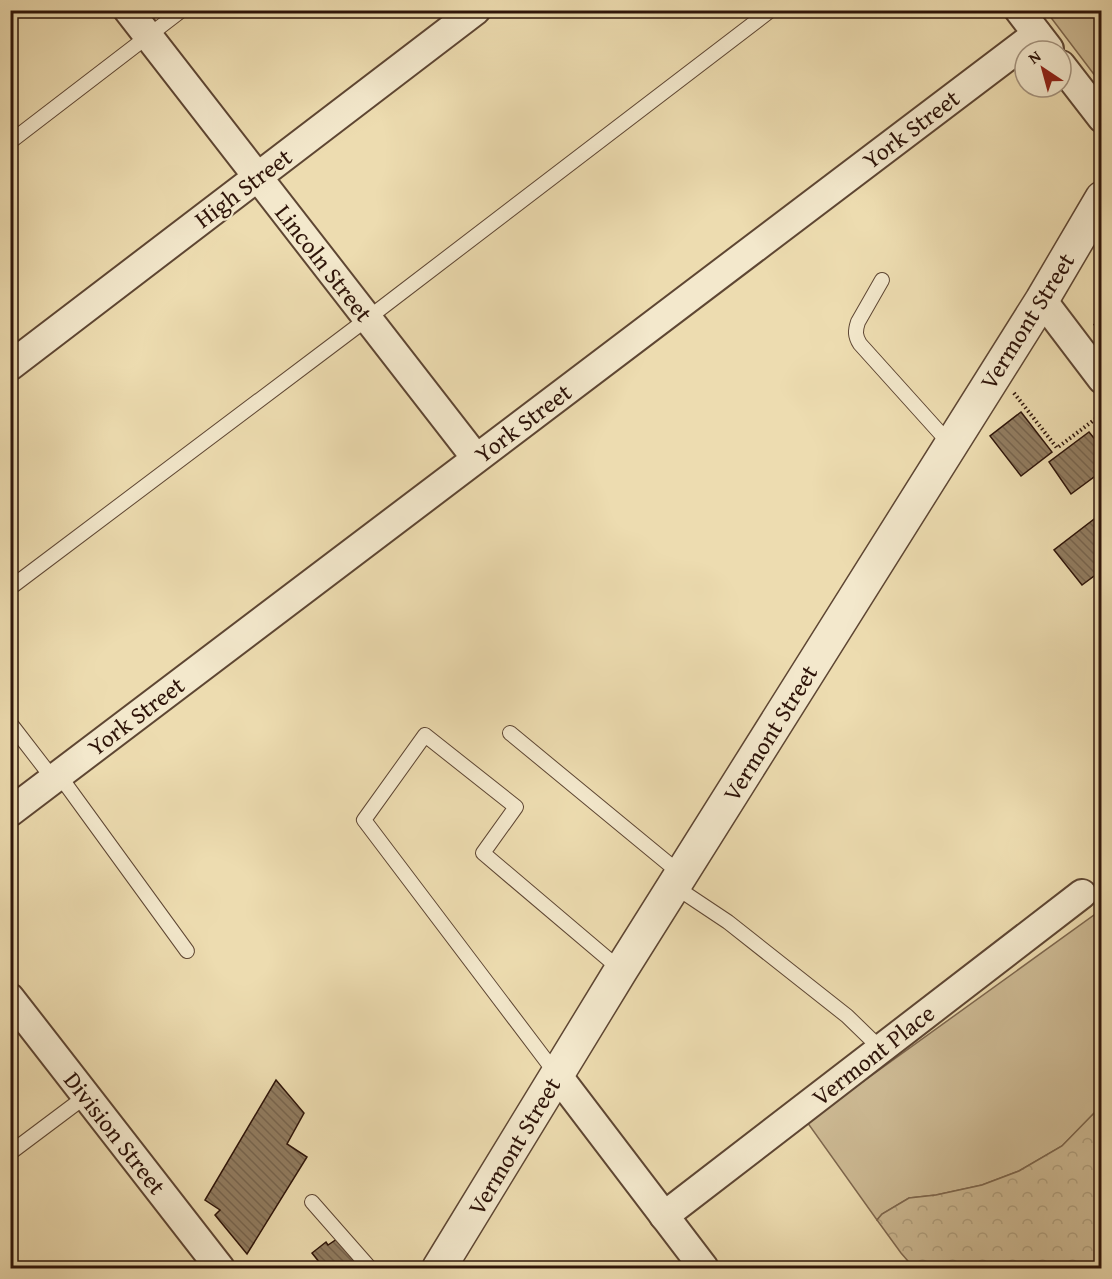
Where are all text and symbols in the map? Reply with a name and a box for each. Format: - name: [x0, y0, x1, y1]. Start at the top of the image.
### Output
- north arrow: [1013, 39, 1073, 99]
- text: N: [1023, 44, 1046, 70]
- street label: York Street: [855, 81, 967, 177]
- street label: High Street: [187, 139, 300, 236]
- street label: Lincoln Street: [267, 197, 382, 330]
- street label: Vermont Street: [971, 245, 1083, 396]
- street label: York Street: [467, 375, 579, 471]
- street label: Vermont Street: [714, 657, 826, 808]
- street label: York Street: [80, 668, 192, 764]
- street label: Vermont Place: [804, 996, 942, 1114]
- street label: Division Street: [56, 1064, 175, 1202]
- street label: Vermont Street: [459, 1070, 569, 1222]

